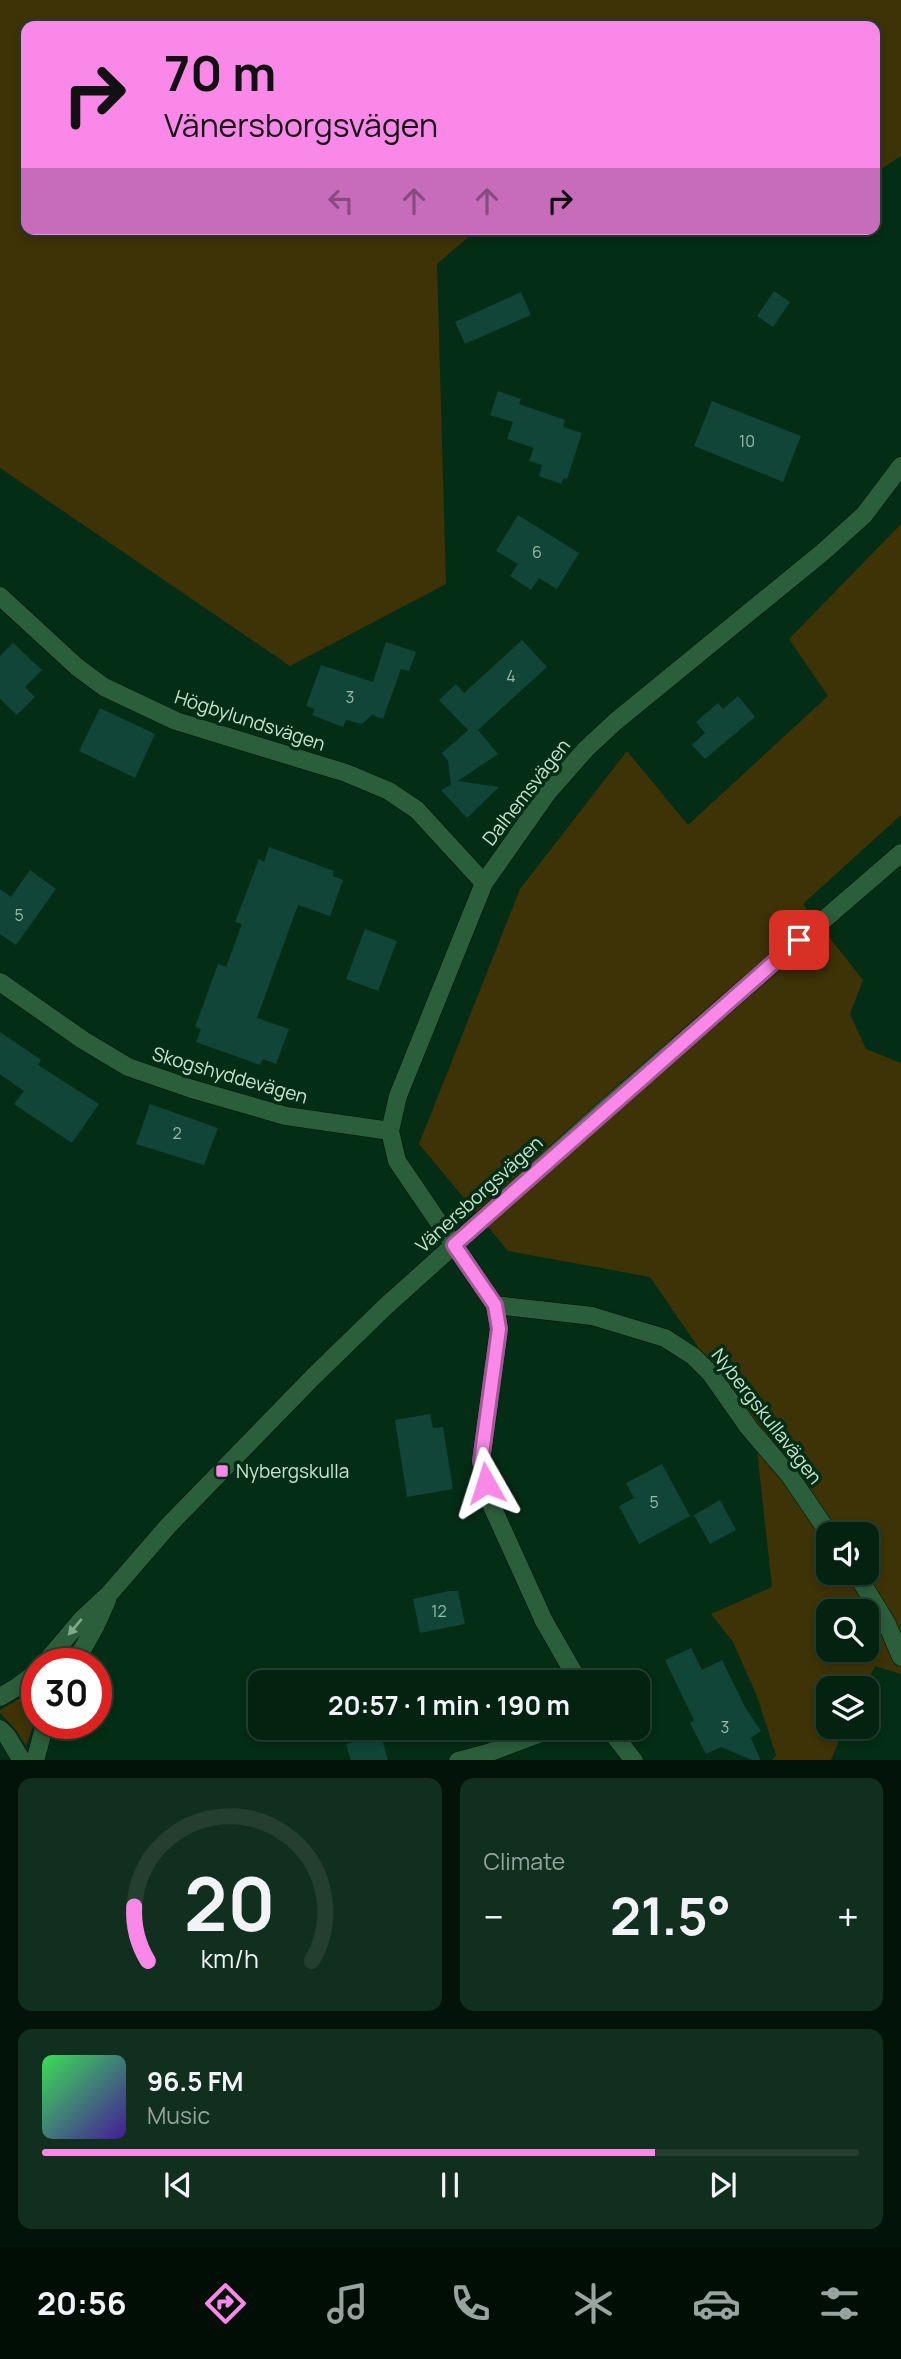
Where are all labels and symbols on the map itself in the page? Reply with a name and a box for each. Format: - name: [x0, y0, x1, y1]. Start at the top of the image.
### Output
- house number: 10: [739, 430, 755, 452]
- house number: 6: [532, 541, 542, 563]
- house number: 4: [506, 665, 516, 687]
- street label: Högbylundsvägen: [171, 683, 329, 757]
- house number: 3: [346, 686, 354, 708]
- street label: Dalhemsvägen: [476, 733, 576, 851]
- house number: 5: [14, 904, 24, 926]
- pin: [769, 910, 829, 970]
- street label: Skogshyddevägen: [149, 1040, 311, 1110]
- house number: 2: [172, 1122, 182, 1144]
- street label: Vänersborgsvägen: [410, 1130, 548, 1258]
- street label: Nybergskullavägen: [706, 1343, 828, 1489]
- position arrow: [449, 1446, 523, 1520]
- place label: Nybergskulla: [236, 1458, 349, 1484]
- marker: Nybergskulla: [214, 1463, 230, 1479]
- house number: 5: [649, 1491, 659, 1513]
- house number: 12: [431, 1600, 447, 1622]
- one-way arrow: [68, 1619, 83, 1636]
- speed limit sign: 30: [21, 1648, 112, 1739]
- house number: 3: [721, 1716, 729, 1738]

